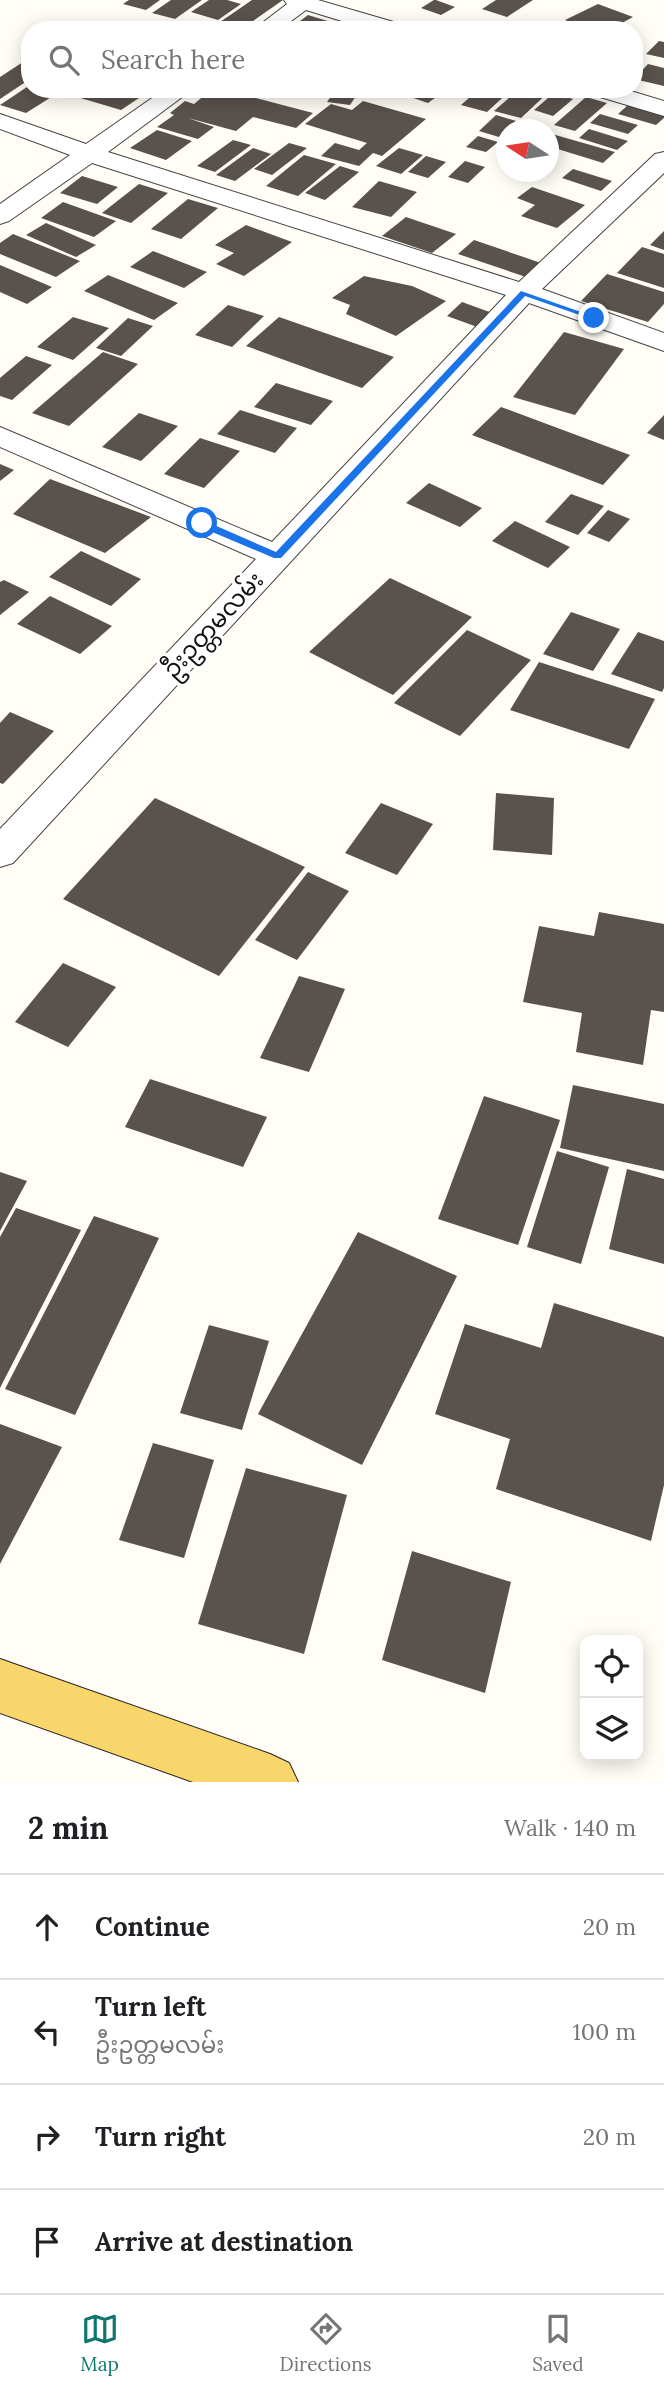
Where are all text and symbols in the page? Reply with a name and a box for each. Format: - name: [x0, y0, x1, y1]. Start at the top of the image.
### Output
- search box: [21, 21, 643, 98]
- icon: search: [45, 41, 83, 79]
- text: Search here: [101, 43, 245, 76]
- north arrow: [496, 119, 559, 182]
- route end: [578, 302, 609, 333]
- route start: [186, 507, 217, 538]
- street label: ဦးဥတ္တမလမ်း: [155, 565, 273, 687]
- map controls: [580, 1635, 643, 1761]
- button: locate: [580, 1635, 643, 1698]
- button: layers: [580, 1698, 643, 1761]
- text: 2 min: [28, 1809, 108, 1847]
- text: Walk · 140 m: [504, 1813, 636, 1842]
- icon: ahead: [28, 1908, 66, 1946]
- text: Continue: [95, 1910, 210, 1943]
- text: 20 m: [583, 1912, 636, 1941]
- text: Turn left: [95, 1990, 206, 2023]
- icon: left: [28, 2013, 66, 2051]
- text: 100 m: [572, 2017, 636, 2046]
- text: ဦးဥတ္တမလမ်း: [95, 2030, 224, 2059]
- icon: right: [28, 2118, 66, 2156]
- text: Turn right: [95, 2120, 226, 2153]
- text: 20 m: [583, 2122, 636, 2151]
- icon: arrive: [28, 2223, 66, 2261]
- text: Arrive at destination: [95, 2225, 353, 2258]
- tab: Map: [80, 2310, 119, 2376]
- tab: Directions: [280, 2310, 372, 2376]
- tab: Saved: [532, 2310, 584, 2376]

